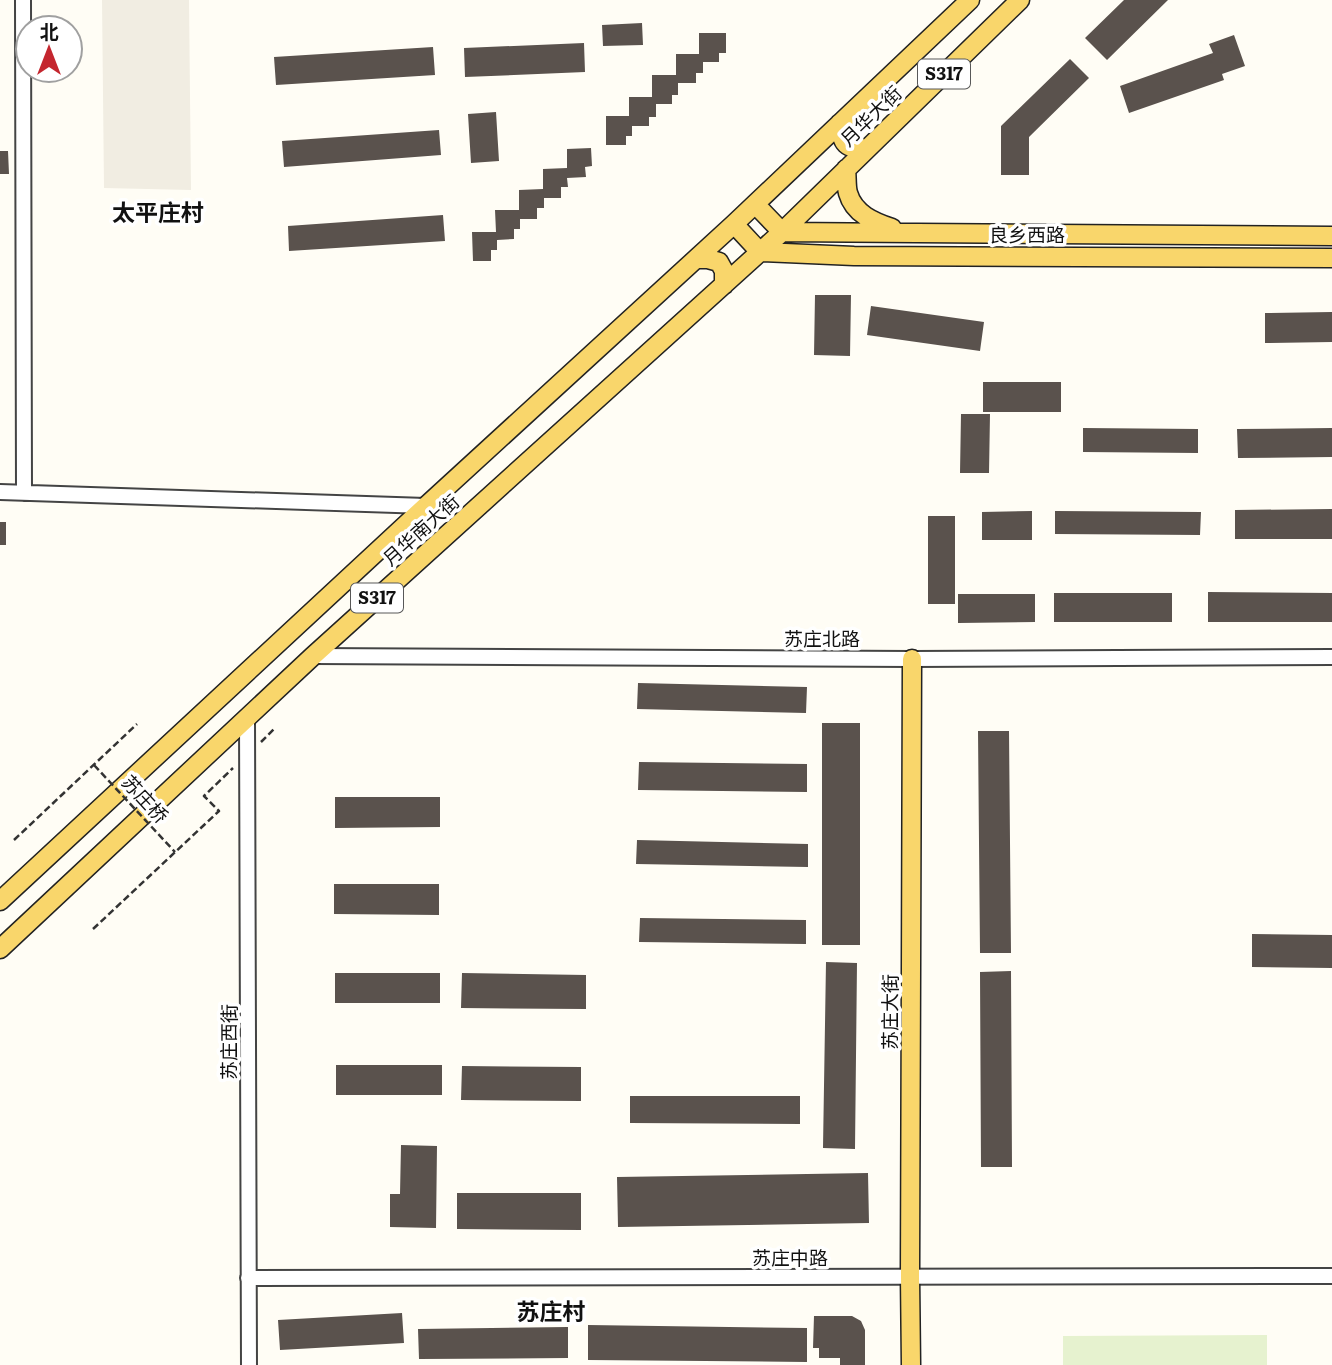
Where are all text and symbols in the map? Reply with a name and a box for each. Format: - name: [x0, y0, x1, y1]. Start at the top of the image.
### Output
- north arrow: [14, 14, 84, 84]
- text: 北: [39, 17, 59, 45]
- road number: S317: [918, 60, 970, 88]
- street label: 月华大街: [833, 79, 907, 152]
- district label: 太平庄村: [112, 194, 204, 228]
- street label: 良乡西路: [989, 220, 1065, 248]
- street label: 月华南大街: [376, 487, 465, 571]
- road number: S317: [351, 584, 403, 612]
- street label: 苏庄北路: [784, 624, 860, 652]
- street label: 苏庄桥: [116, 768, 175, 829]
- street label: 苏庄大街: [875, 974, 903, 1050]
- street label: 苏庄西街: [214, 1004, 242, 1080]
- street label: 苏庄中路: [752, 1243, 828, 1271]
- district label: 苏庄村: [517, 1293, 586, 1327]

